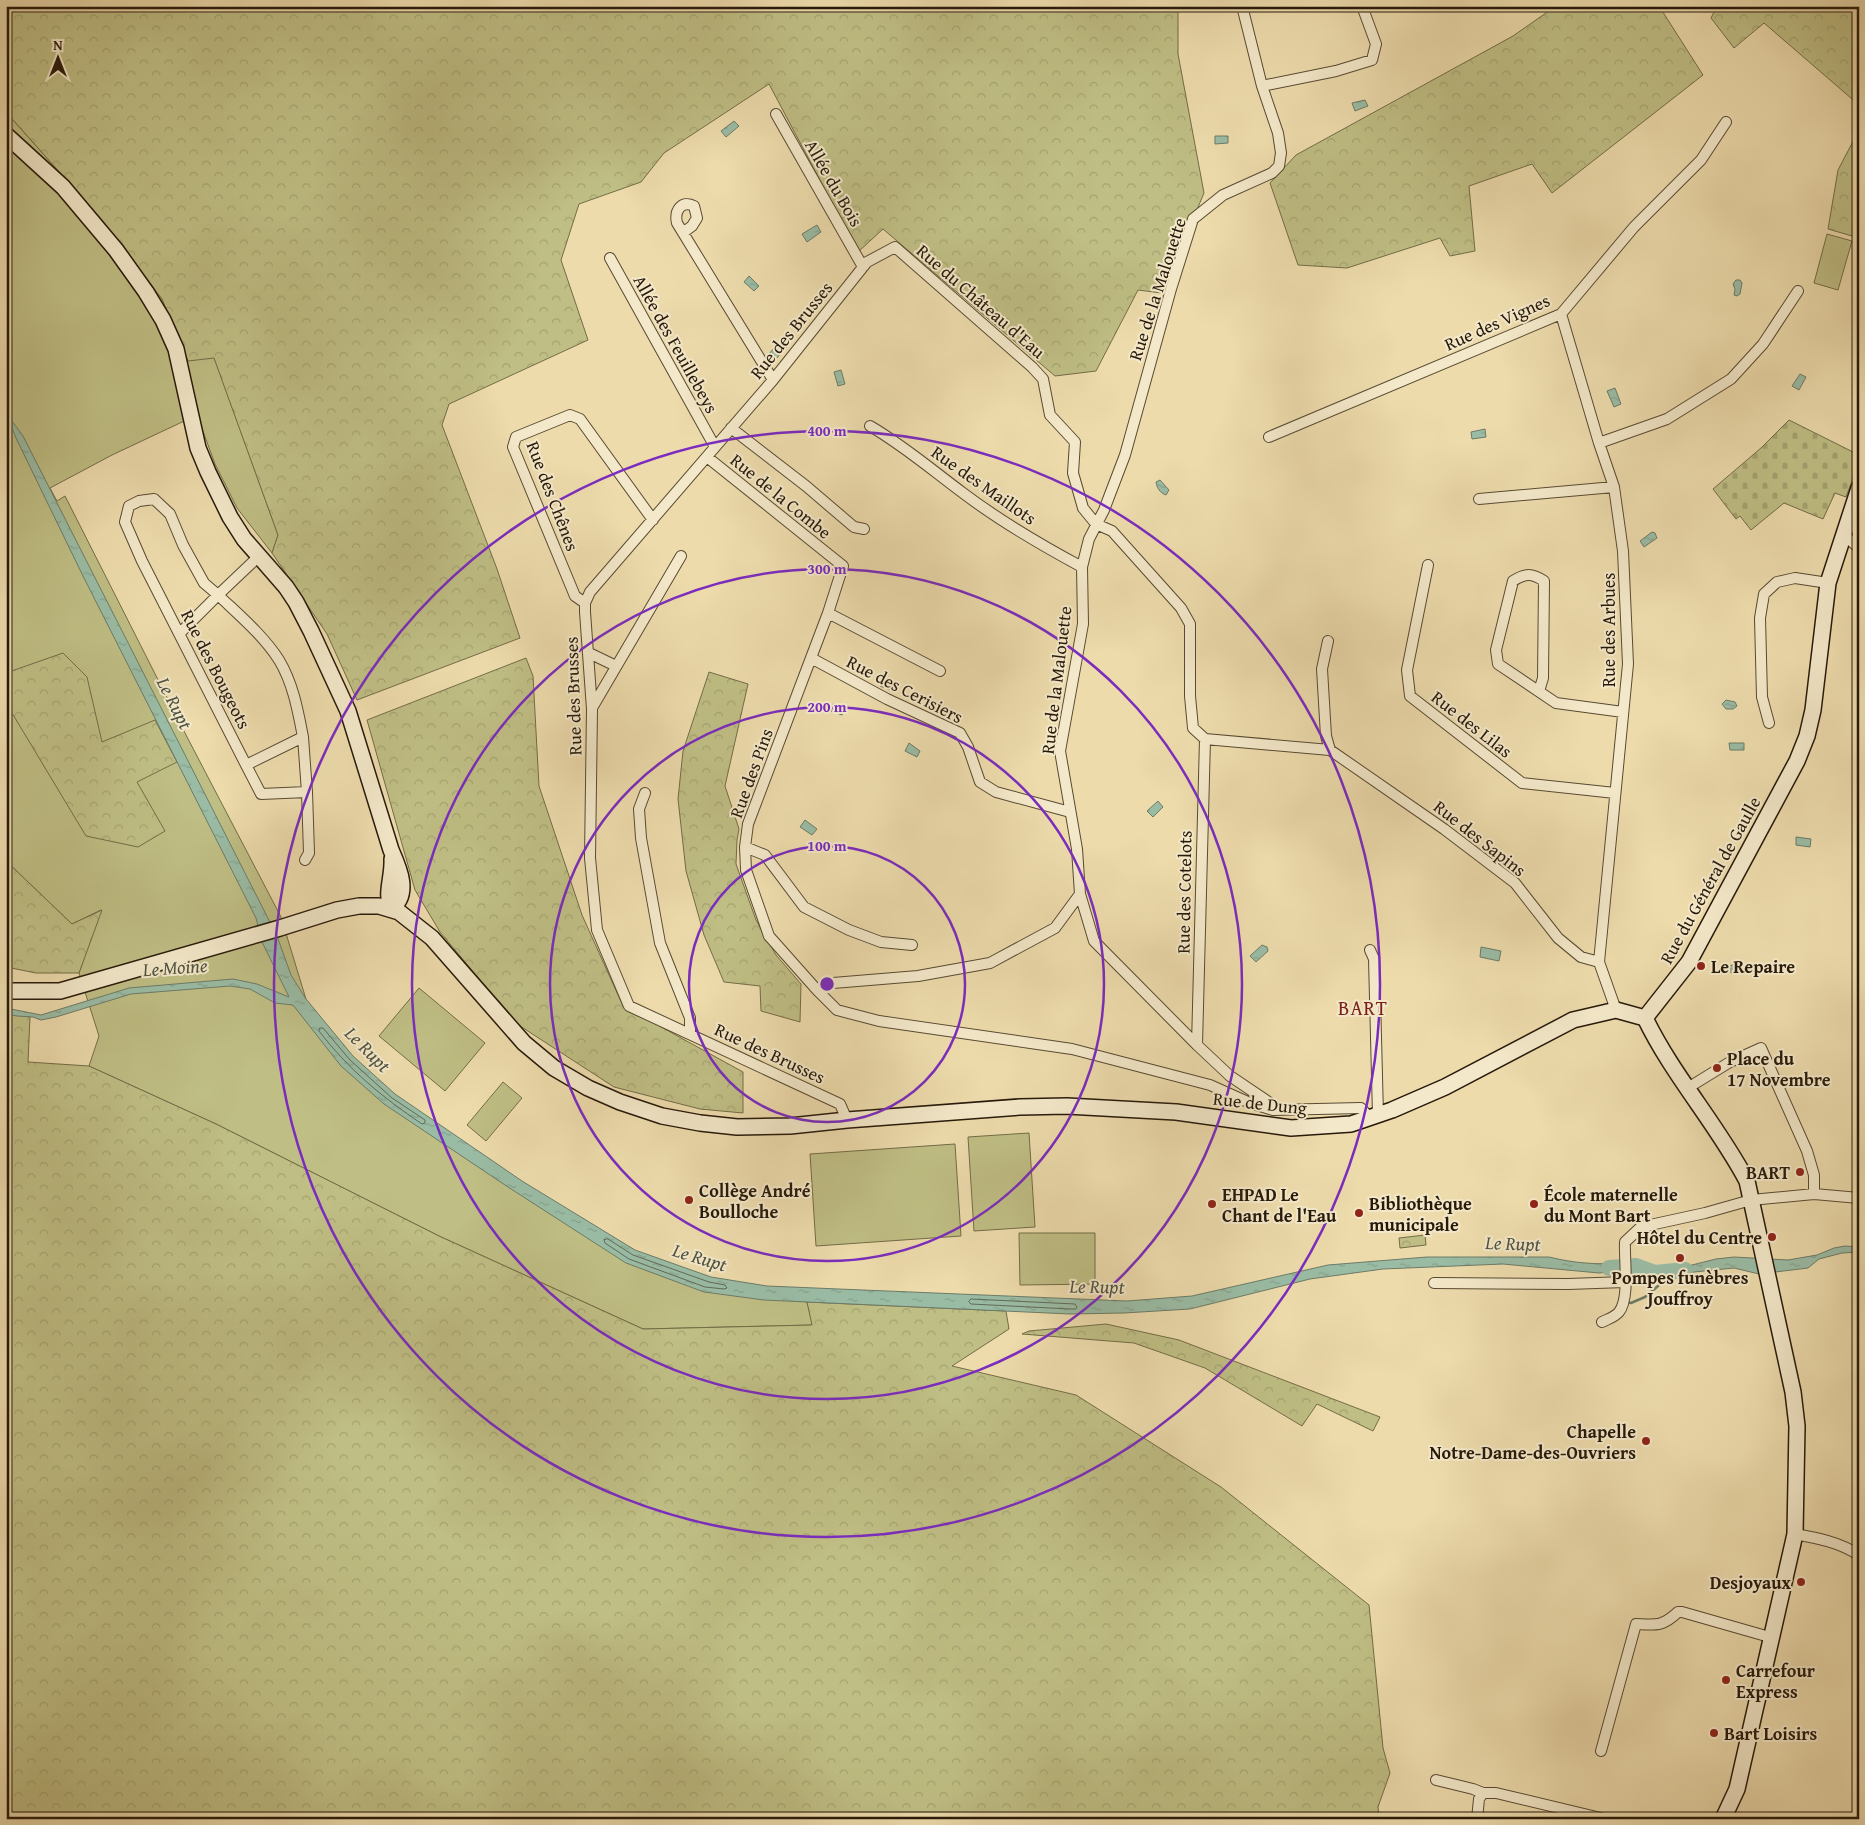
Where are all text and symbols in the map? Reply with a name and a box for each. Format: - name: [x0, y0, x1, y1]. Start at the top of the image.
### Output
- north arrow: [32, 32, 82, 82]
- text: N: [53, 35, 63, 55]
- street label: Allée du Bois: [798, 134, 870, 232]
- street label: Rue de la Malouette: [1121, 214, 1193, 364]
- street label: Rue du Château d'Eau: [911, 237, 1051, 365]
- street label: Allée des Feuillebeys: [627, 270, 725, 418]
- street label: Rue des Brusses: [743, 275, 839, 385]
- street label: Rue des Vignes: [1440, 287, 1554, 357]
- text: 400 m: [807, 420, 847, 441]
- street label: Rue des Chênes: [520, 437, 586, 555]
- street label: Rue des Maillots: [926, 439, 1042, 531]
- street label: Rue de la Combe: [725, 447, 837, 545]
- text: 300 m: [807, 558, 847, 579]
- street label: Rue des Arbues: [1595, 573, 1622, 687]
- street label: Rue de la Malouette: [1034, 604, 1078, 756]
- street label: Rue des Bougeots: [174, 605, 258, 733]
- street label: Rue des Brusses: [557, 636, 589, 756]
- street label: Rue des Cerisiers: [842, 648, 968, 730]
- water label: Le Rupt: [150, 671, 200, 735]
- street label: Rue des Lilas: [1426, 684, 1518, 764]
- text: 200 m: [807, 696, 847, 717]
- street label: Rue des Pins: [722, 724, 780, 822]
- street label: Rue du Général de Gaulle: [1653, 791, 1767, 969]
- street label: Rue des Sapins: [1428, 793, 1532, 883]
- street label: Rue des Cotelots: [1169, 830, 1199, 954]
- text: 100 m: [807, 835, 847, 856]
- water label: Le Moine: [141, 951, 209, 983]
- place label: Le Repaire: [1711, 953, 1795, 980]
- marker: Le Repaire: [1695, 960, 1707, 972]
- centre of rings: [818, 975, 836, 993]
- district label: BART: [1338, 993, 1388, 1022]
- street label: Rue des Brusses: [710, 1016, 830, 1090]
- water label: Le Rupt: [338, 1019, 398, 1079]
- place label: Place du 17 Novembre: [1727, 1045, 1831, 1093]
- marker: Place du 17 Novembre: [1711, 1062, 1723, 1074]
- street label: Rue de Dung: [1212, 1085, 1308, 1121]
- place label: BART: [1746, 1159, 1790, 1186]
- marker: BART: [1794, 1166, 1806, 1178]
- place label: Collège André Boulloche: [699, 1177, 811, 1225]
- place label: EHPAD Le Chant de l'Eau: [1222, 1181, 1337, 1229]
- place label: École maternelle du Mont Bart: [1544, 1181, 1678, 1229]
- place label: Bibliothèque municipale: [1369, 1190, 1472, 1238]
- marker: Collège André Boulloche: [683, 1194, 695, 1206]
- marker: EHPAD Le Chant de l'Eau: [1206, 1198, 1218, 1210]
- marker: École maternelle du Mont Bart: [1528, 1198, 1540, 1210]
- marker: Bibliothèque municipale: [1353, 1207, 1365, 1219]
- place label: Hôtel du Centre: [1637, 1224, 1762, 1251]
- water label: Le Rupt: [1484, 1228, 1542, 1258]
- marker: Hôtel du Centre: [1766, 1231, 1778, 1243]
- water label: Le Rupt: [669, 1235, 731, 1279]
- marker: Pompes funèbres Jouffroy: [1674, 1252, 1686, 1264]
- place label: Pompes funèbres Jouffroy: [1612, 1264, 1749, 1312]
- water label: Le Rupt: [1068, 1272, 1126, 1300]
- place label: Chapelle Notre-Dame-des-Ouvriers: [1430, 1418, 1636, 1466]
- marker: Chapelle Notre-Dame-des-Ouvriers: [1640, 1435, 1652, 1447]
- place label: Desjoyaux: [1710, 1569, 1792, 1596]
- marker: Desjoyaux: [1795, 1576, 1807, 1588]
- place label: Carrefour Express: [1736, 1657, 1816, 1705]
- marker: Carrefour Express: [1720, 1674, 1732, 1686]
- place label: Bart Loisirs: [1724, 1720, 1818, 1747]
- marker: Bart Loisirs: [1708, 1727, 1720, 1739]

